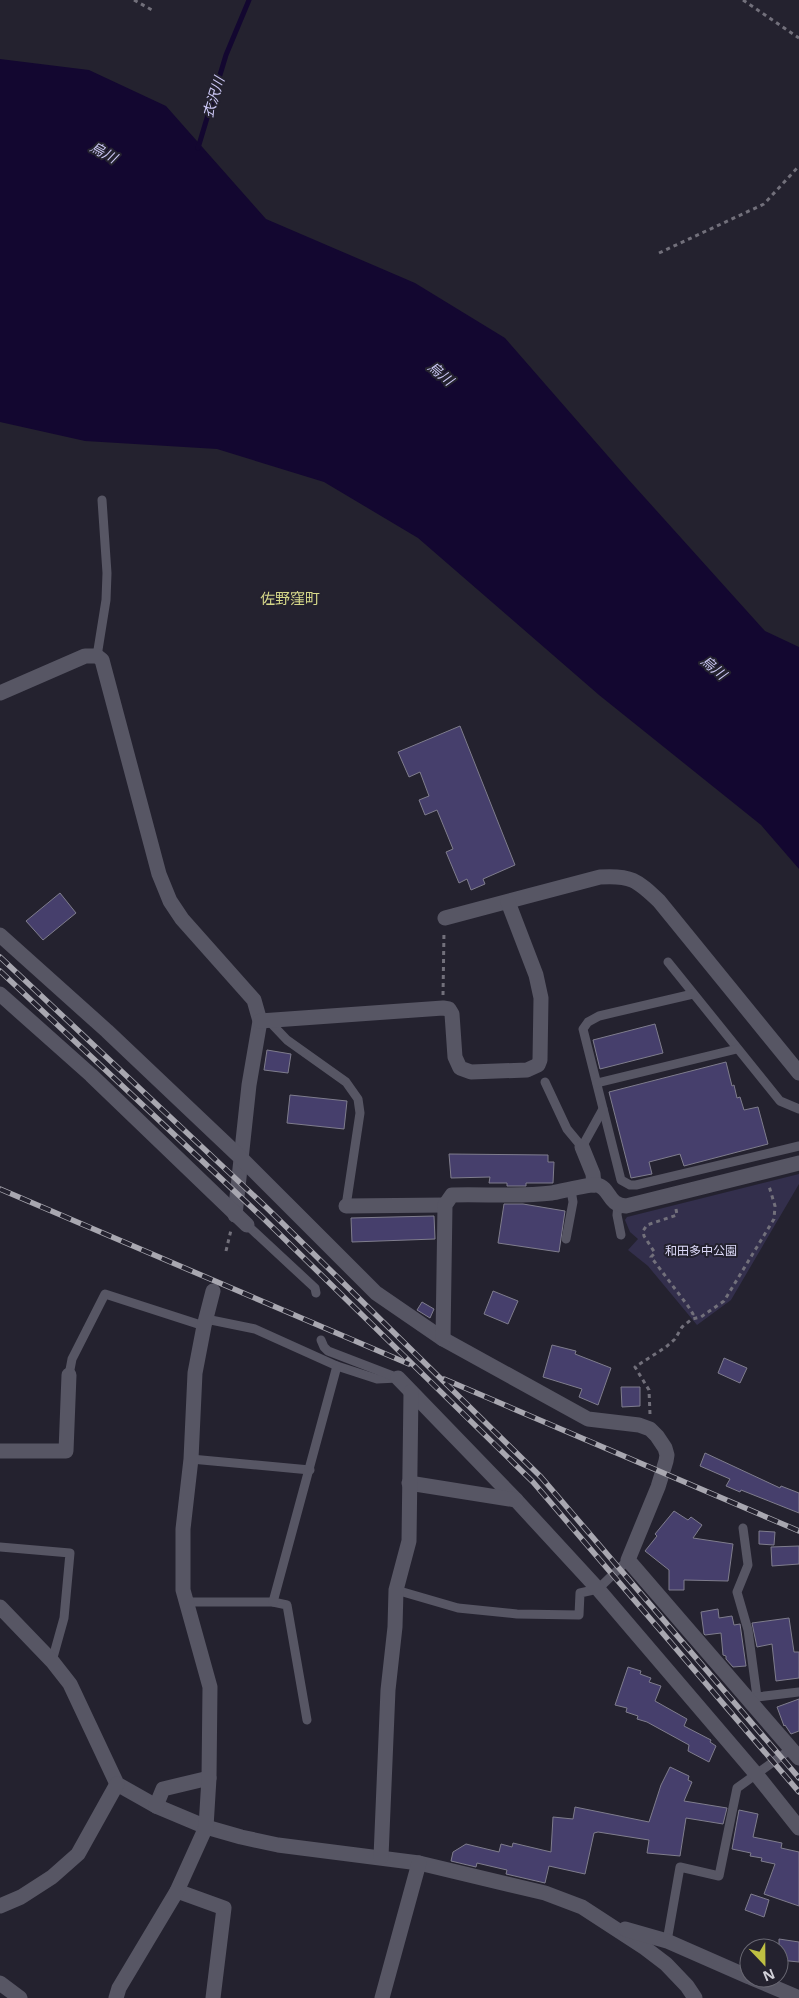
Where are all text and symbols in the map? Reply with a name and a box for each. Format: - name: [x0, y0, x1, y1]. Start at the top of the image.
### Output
- water label: 衣沢川: [198, 72, 229, 120]
- water label: 烏川: [87, 137, 123, 168]
- water label: 烏川: [424, 357, 459, 391]
- district label: 佐野窪町: [260, 588, 320, 608]
- water label: 烏川: [697, 651, 732, 685]
- park label: 和田多中公園: [665, 1242, 737, 1259]
- north arrow: [739, 1938, 789, 1988]
- text: N: [760, 1965, 778, 1986]

